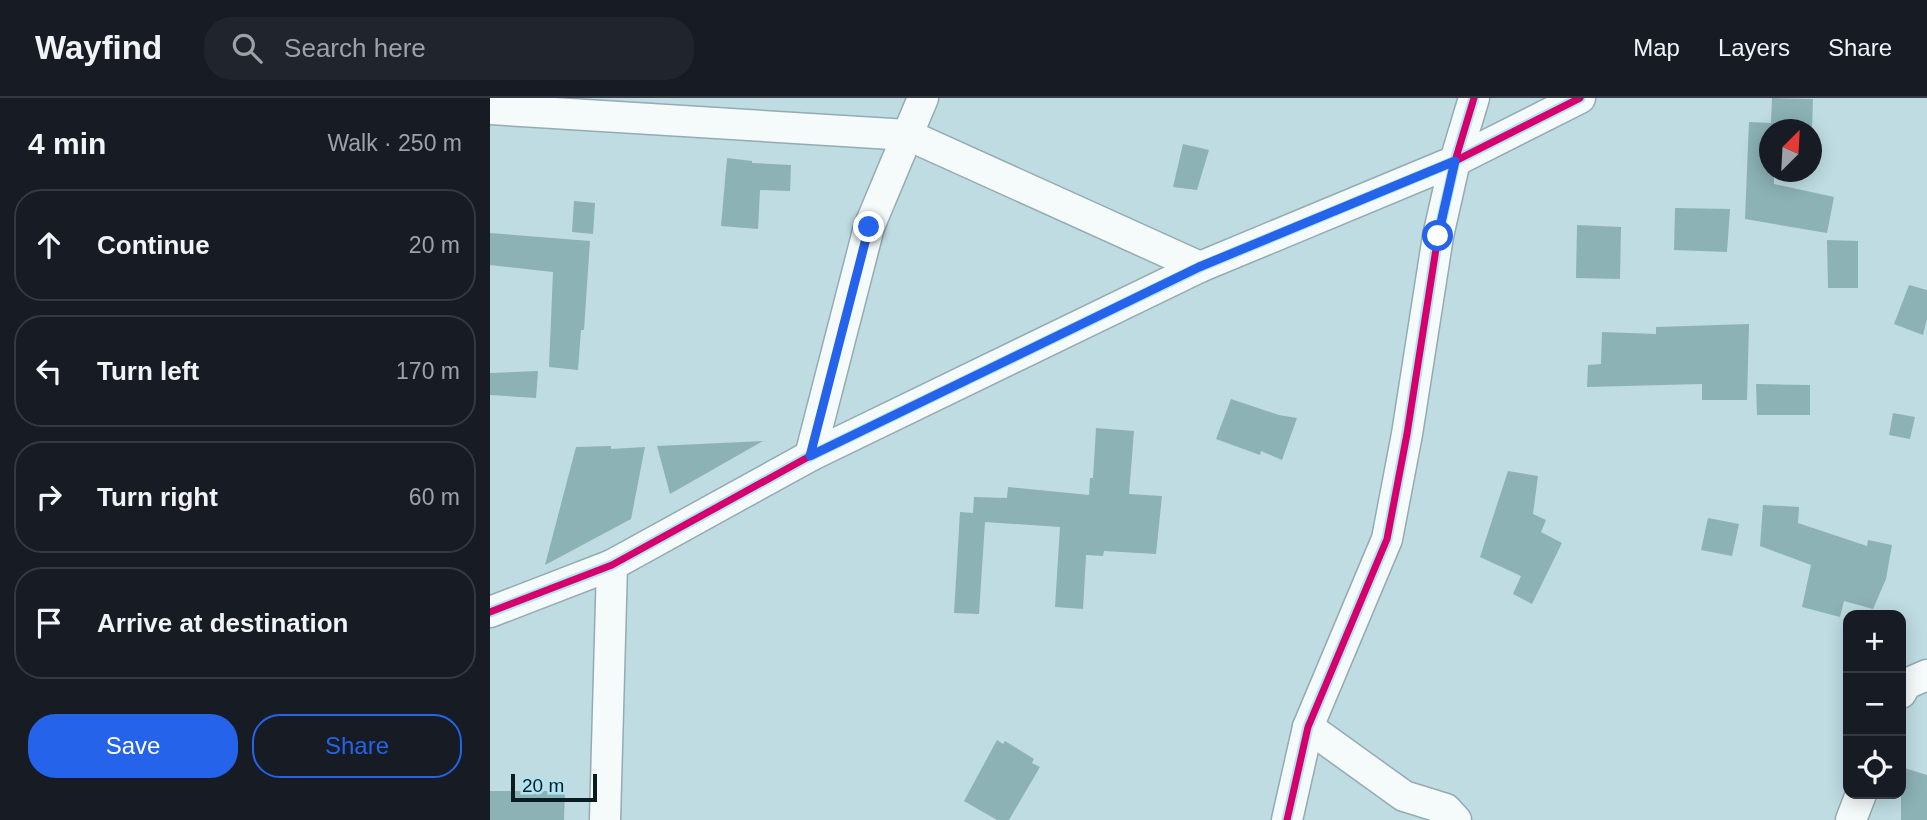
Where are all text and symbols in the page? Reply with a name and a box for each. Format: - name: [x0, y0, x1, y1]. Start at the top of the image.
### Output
- search box: [204, 17, 694, 80]
- text: Wayfind: [35, 29, 162, 66]
- icon: search: [228, 29, 266, 67]
- text: Search here: [284, 33, 426, 63]
- text: Map: [1633, 34, 1680, 61]
- text: Layers: [1718, 34, 1790, 61]
- text: Share: [1828, 34, 1892, 61]
- north arrow: [1759, 119, 1822, 182]
- text: 4 min: [28, 127, 106, 160]
- text: Walk · 250 m: [327, 130, 462, 156]
- route end: [853, 211, 884, 242]
- route start: [1422, 220, 1453, 251]
- icon: ahead: [30, 226, 68, 264]
- text: Continue: [97, 230, 210, 260]
- text: 20 m: [409, 232, 460, 258]
- icon: left: [30, 352, 68, 390]
- text: Turn left: [97, 356, 199, 386]
- text: 170 m: [396, 358, 460, 384]
- icon: right: [30, 478, 68, 516]
- text: Turn right: [97, 482, 218, 512]
- text: 60 m: [409, 484, 460, 510]
- icon: arrive: [30, 604, 68, 642]
- text: Arrive at destination: [97, 608, 348, 638]
- map controls: [1843, 610, 1906, 799]
- button: +: [1843, 610, 1906, 673]
- button: −: [1843, 673, 1906, 736]
- button: Save: [28, 714, 238, 778]
- button: Share: [252, 714, 462, 778]
- button: locate: [1843, 736, 1906, 799]
- scale bar: [511, 771, 597, 803]
- text: 20 m: [522, 775, 564, 796]

